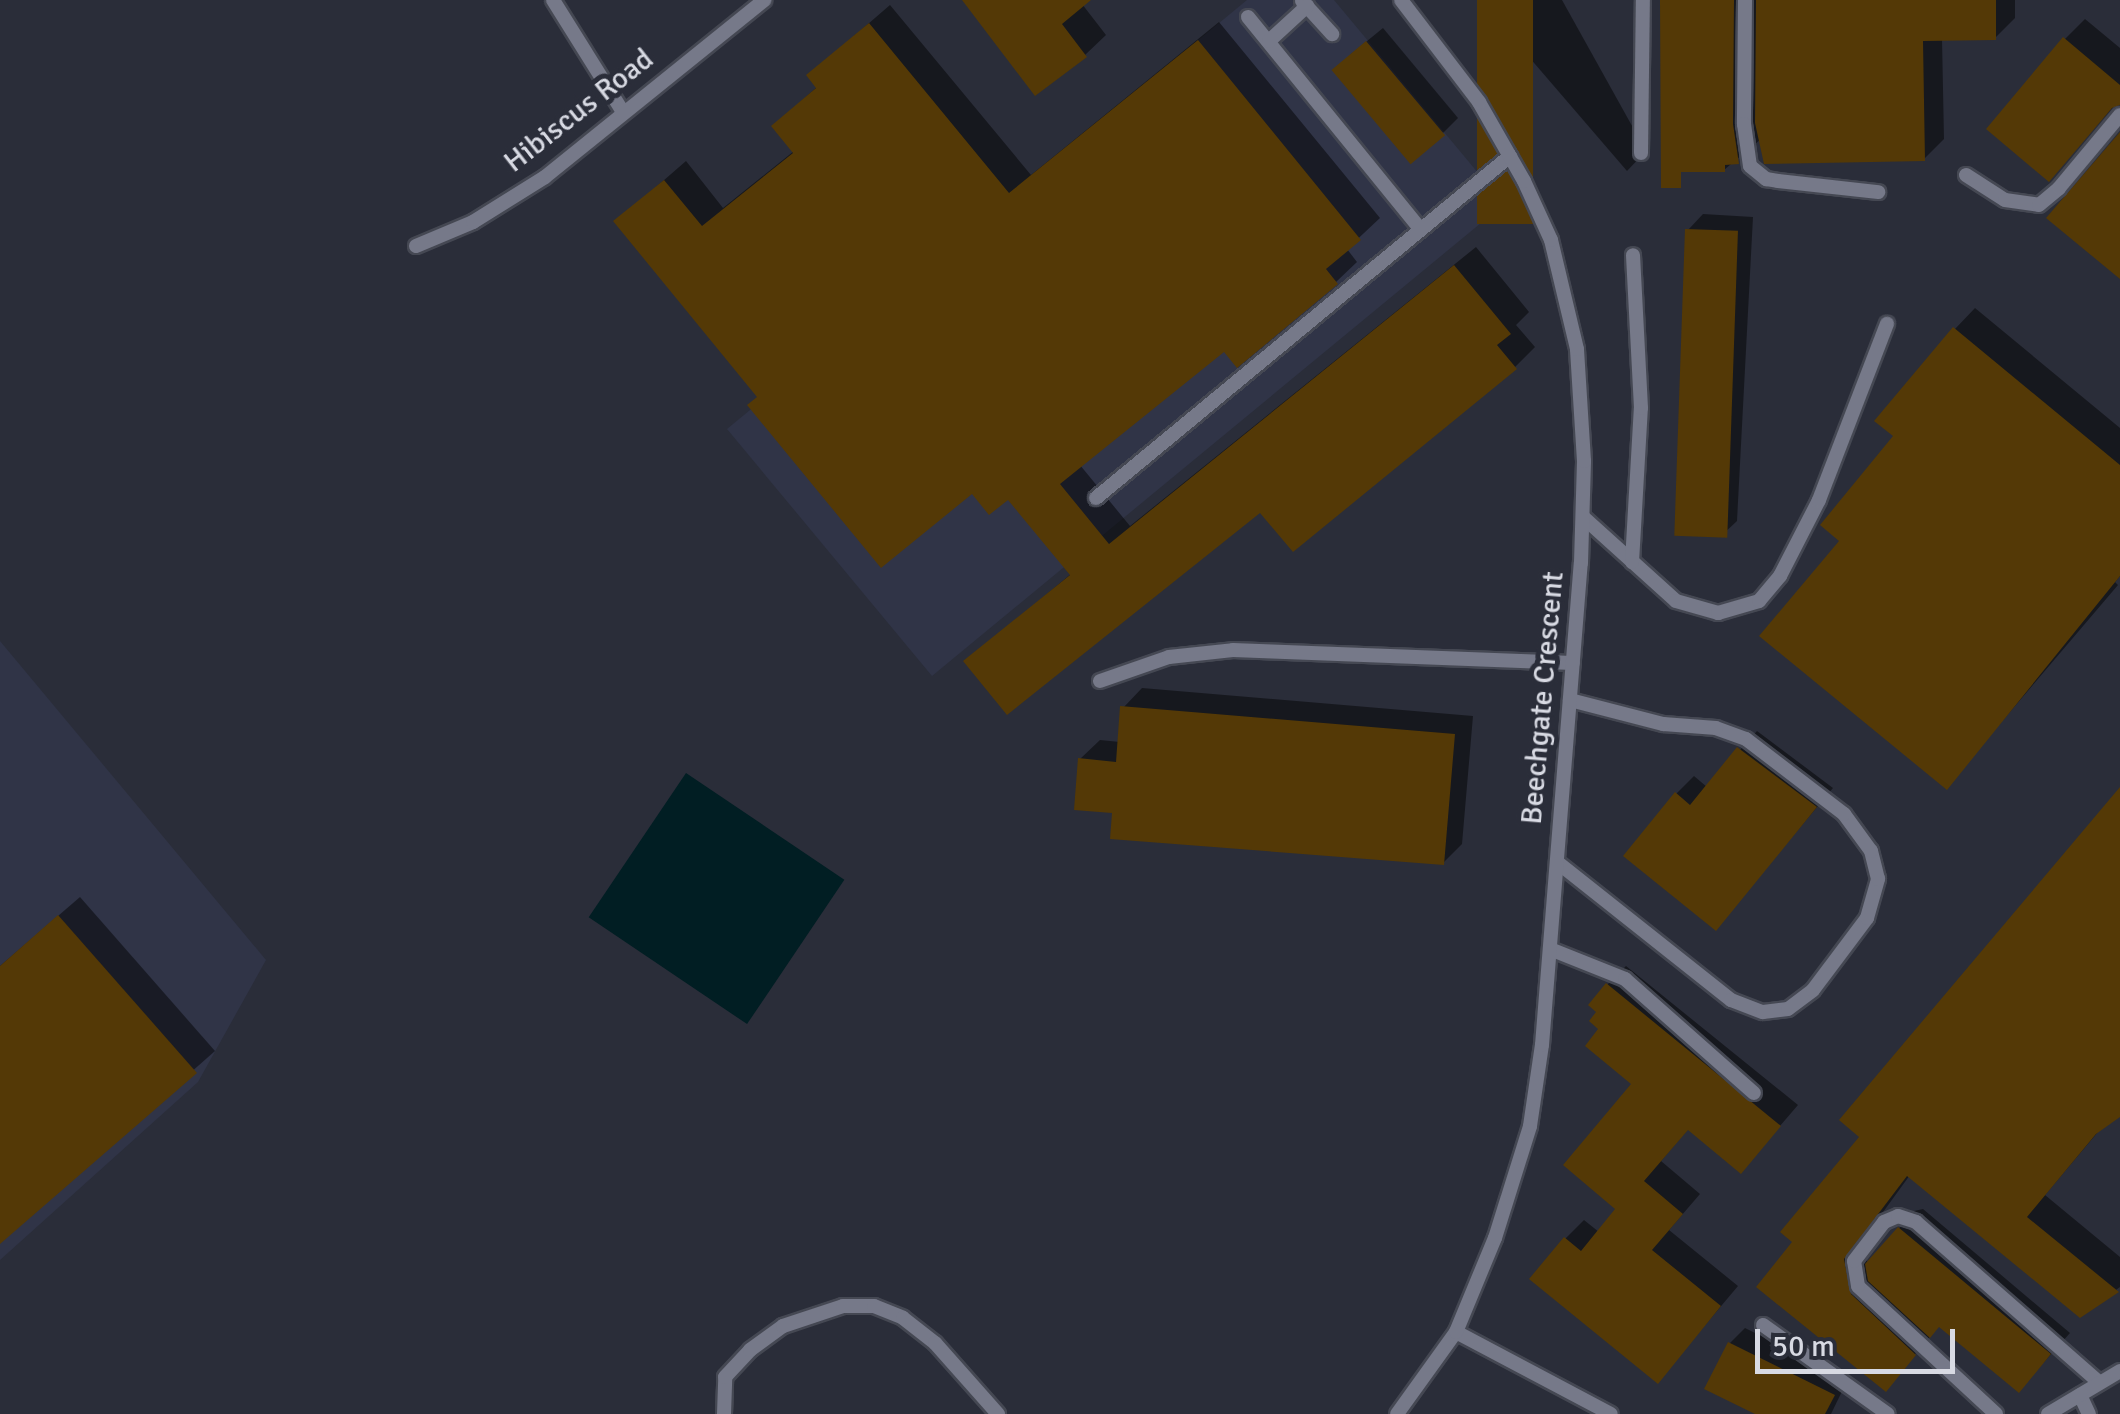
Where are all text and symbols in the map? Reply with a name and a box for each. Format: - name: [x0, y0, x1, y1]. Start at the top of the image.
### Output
- street label: Hibiscus Road: [497, 41, 661, 181]
- street label: Beechgate Crescent: [1514, 570, 1572, 826]
- scale bar: [1760, 1309, 1960, 1371]
- text: 50 m: [1772, 1328, 1835, 1365]

